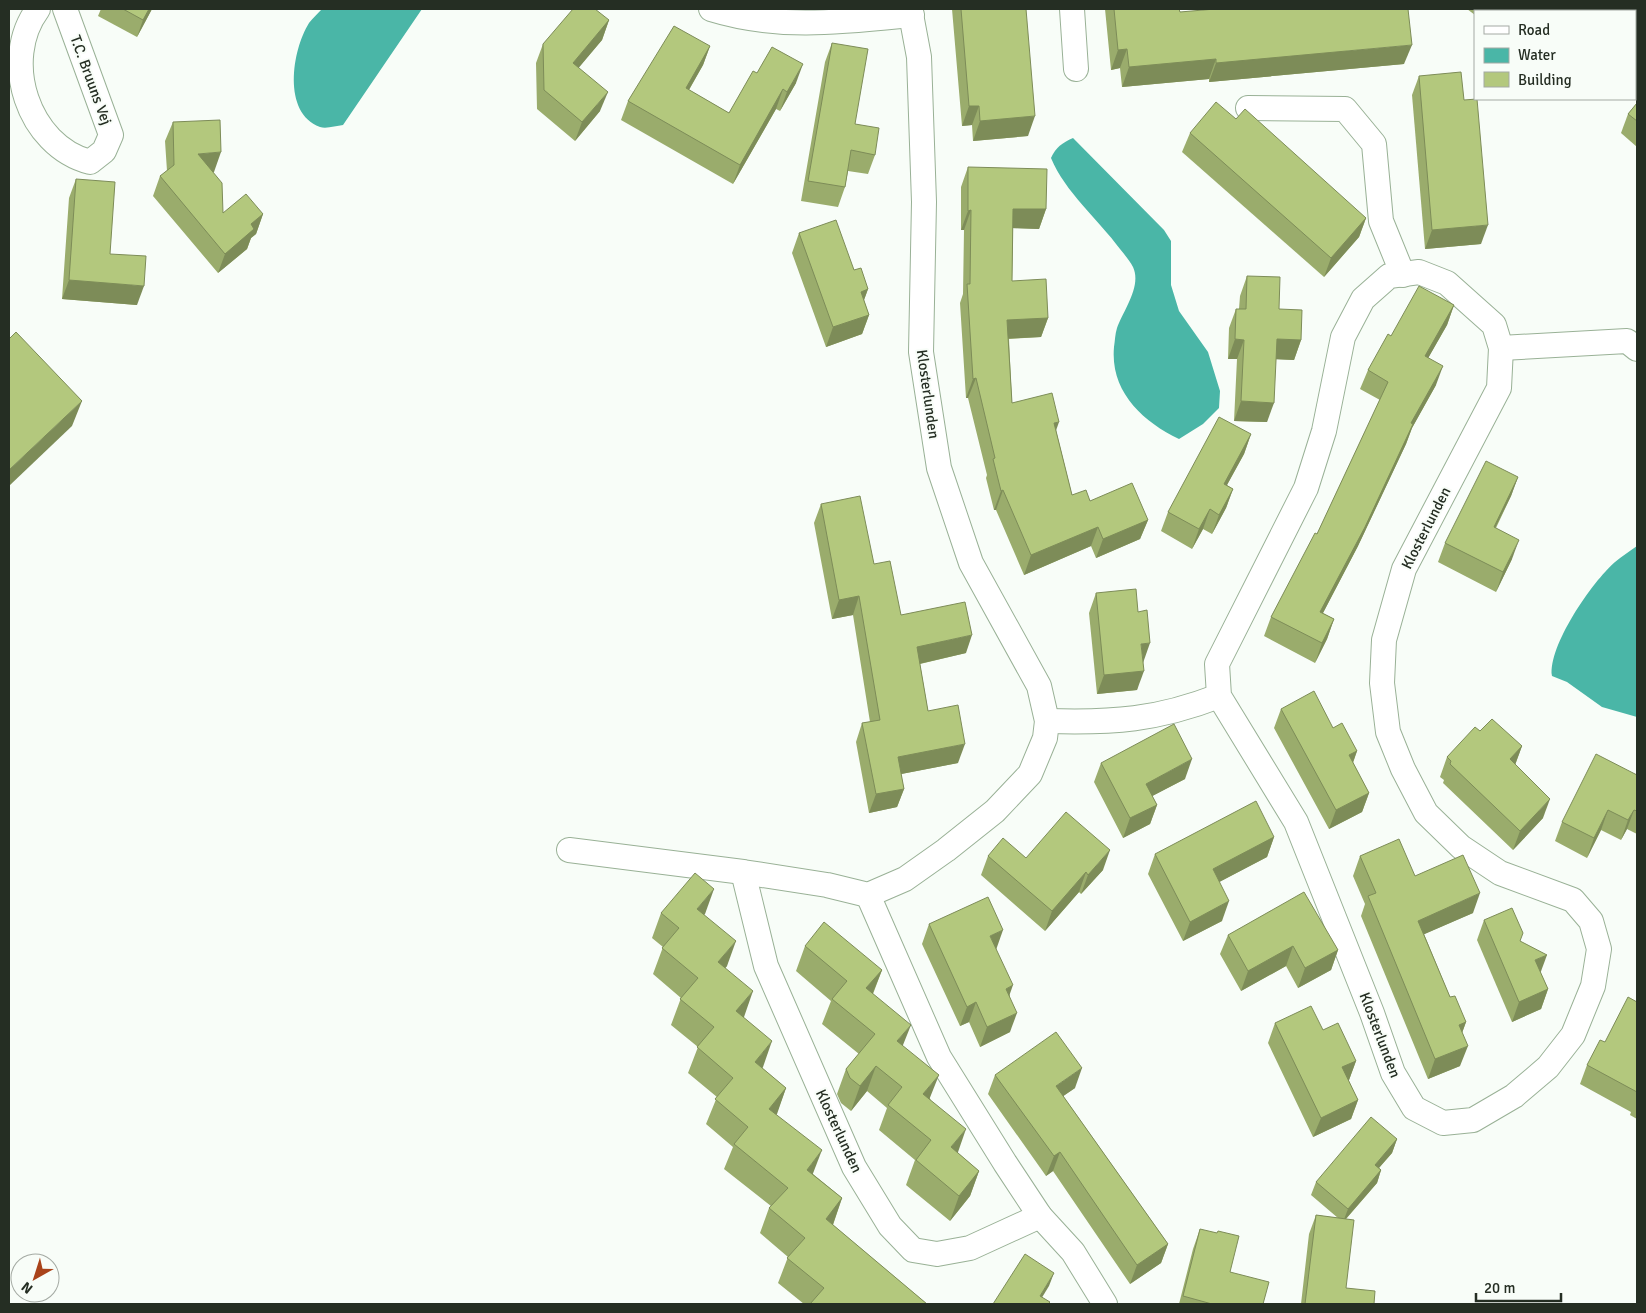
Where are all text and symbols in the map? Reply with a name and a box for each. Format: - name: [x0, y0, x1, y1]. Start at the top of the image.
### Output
- legend: [1474, 10, 1636, 100]
- text: Road: [1518, 21, 1550, 39]
- street label: T.C. Bruuns Vej: [66, 33, 116, 127]
- text: Water: [1518, 46, 1556, 64]
- text: Building: [1518, 71, 1572, 89]
- street label: Klosterlunden: [913, 348, 943, 440]
- street label: Klosterlunden: [1398, 484, 1454, 572]
- street label: Klosterlunden: [1355, 990, 1405, 1080]
- street label: Klosterlunden: [812, 1086, 866, 1176]
- north arrow: [10, 1253, 60, 1303]
- scale bar: [1476, 1270, 1561, 1302]
- text: N: [18, 1278, 36, 1297]
- text: 20 m: [1484, 1279, 1515, 1297]

